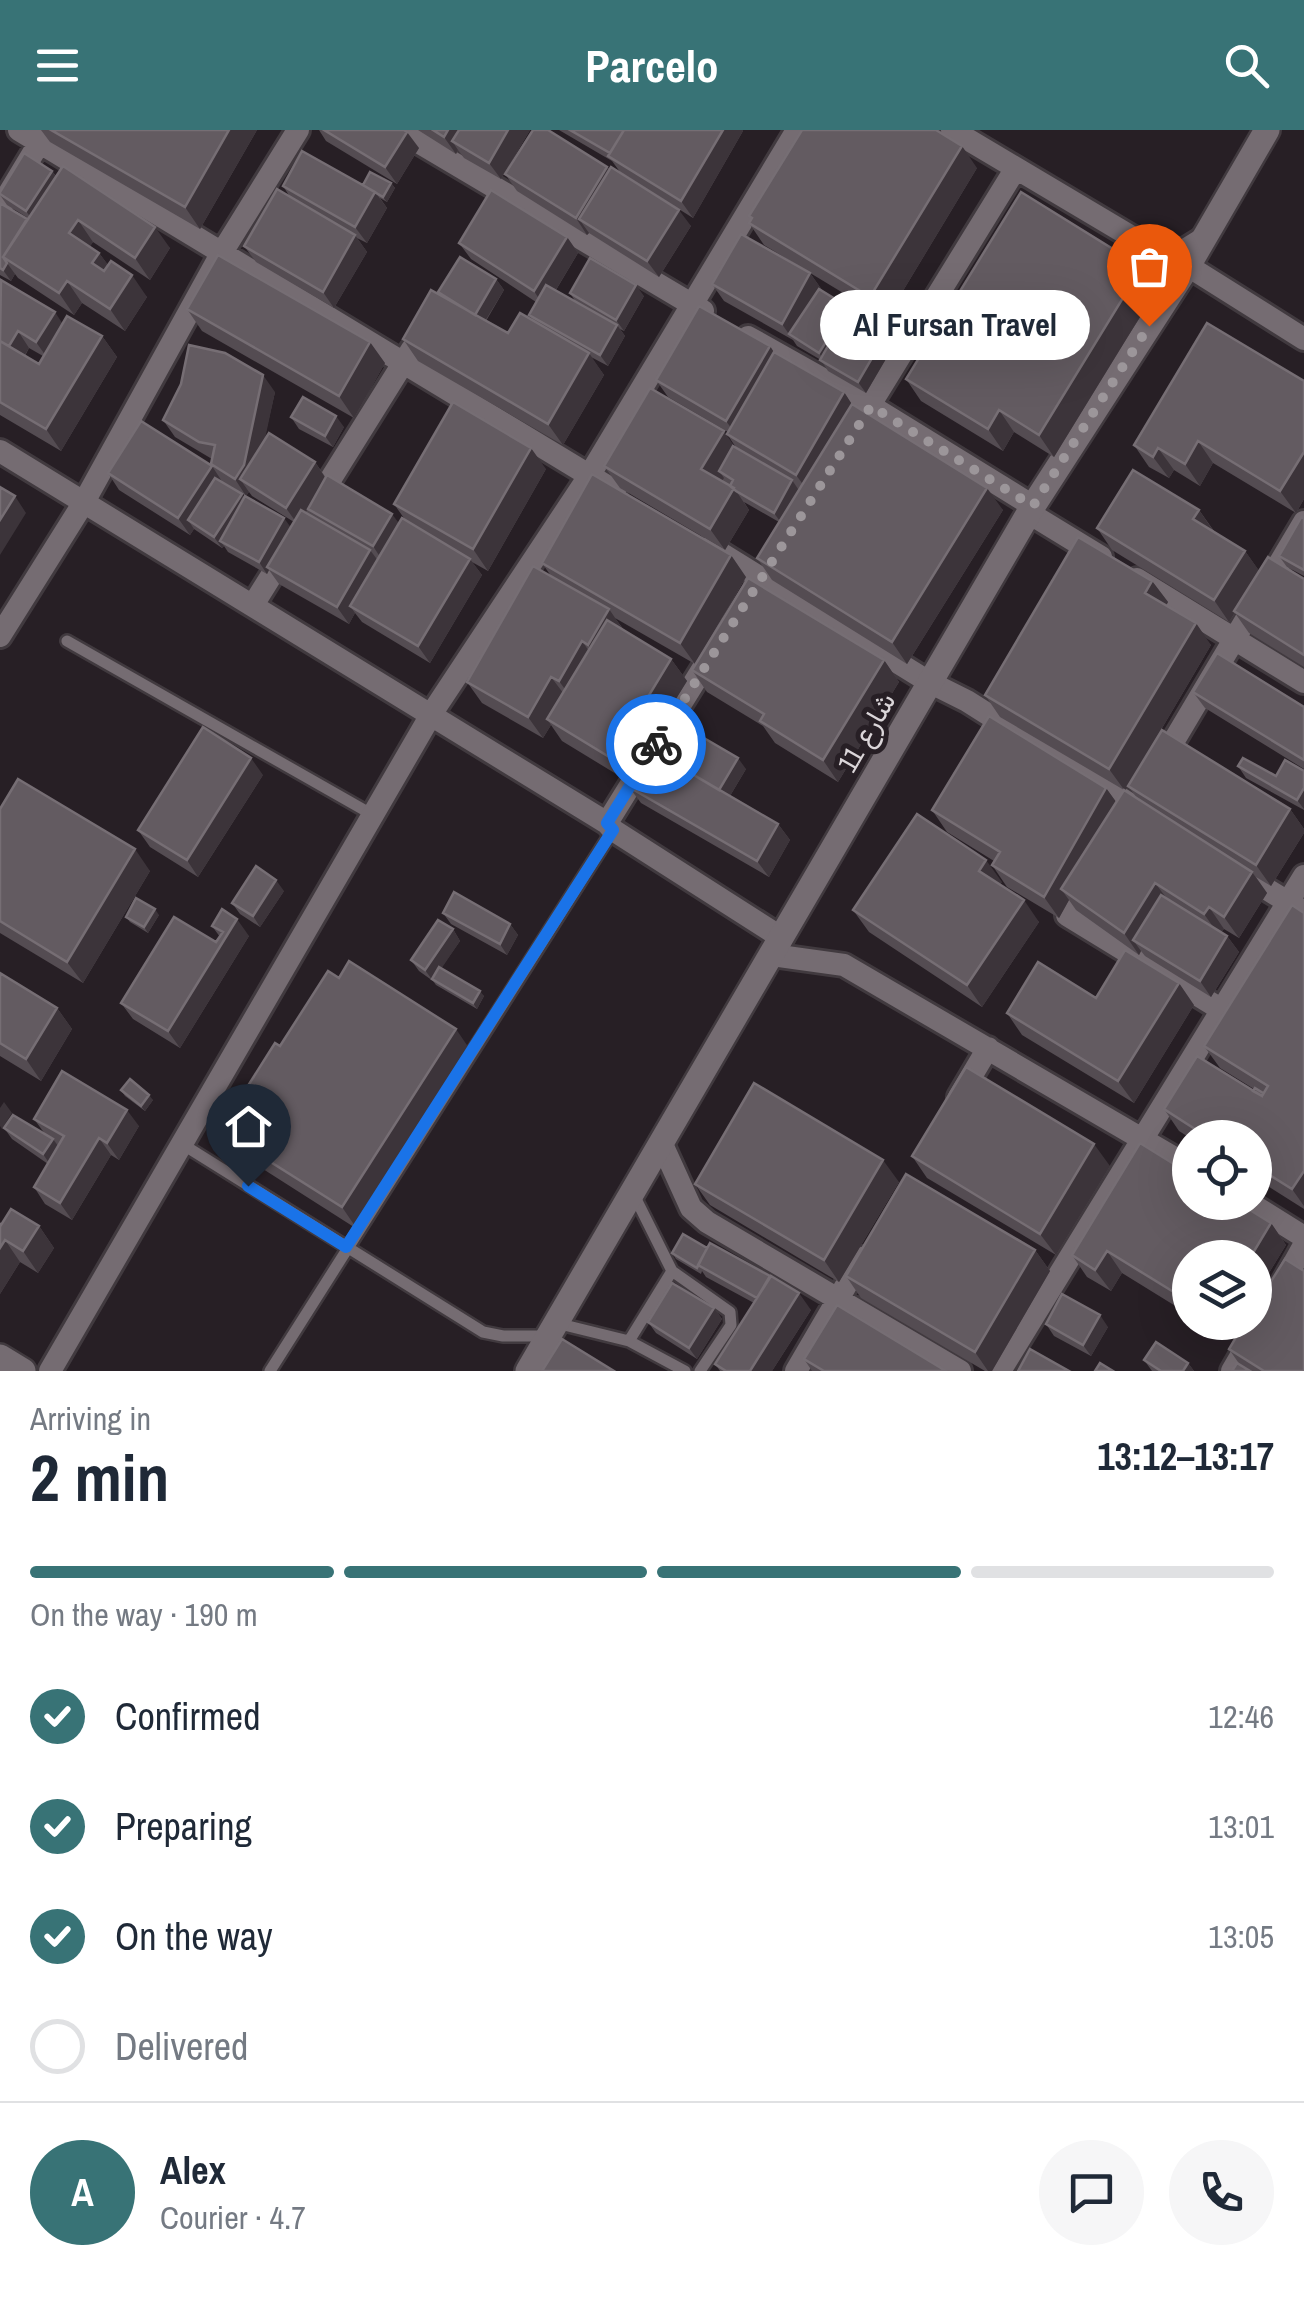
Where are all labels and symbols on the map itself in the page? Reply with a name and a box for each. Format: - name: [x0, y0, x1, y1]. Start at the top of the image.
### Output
- pin: [1107, 224, 1192, 327]
- callout: Al Fursan Travel: [819, 291, 1089, 361]
- street label: شارع 11: [828, 685, 904, 779]
- courier: [606, 694, 706, 794]
- pin: [206, 1084, 291, 1187]

